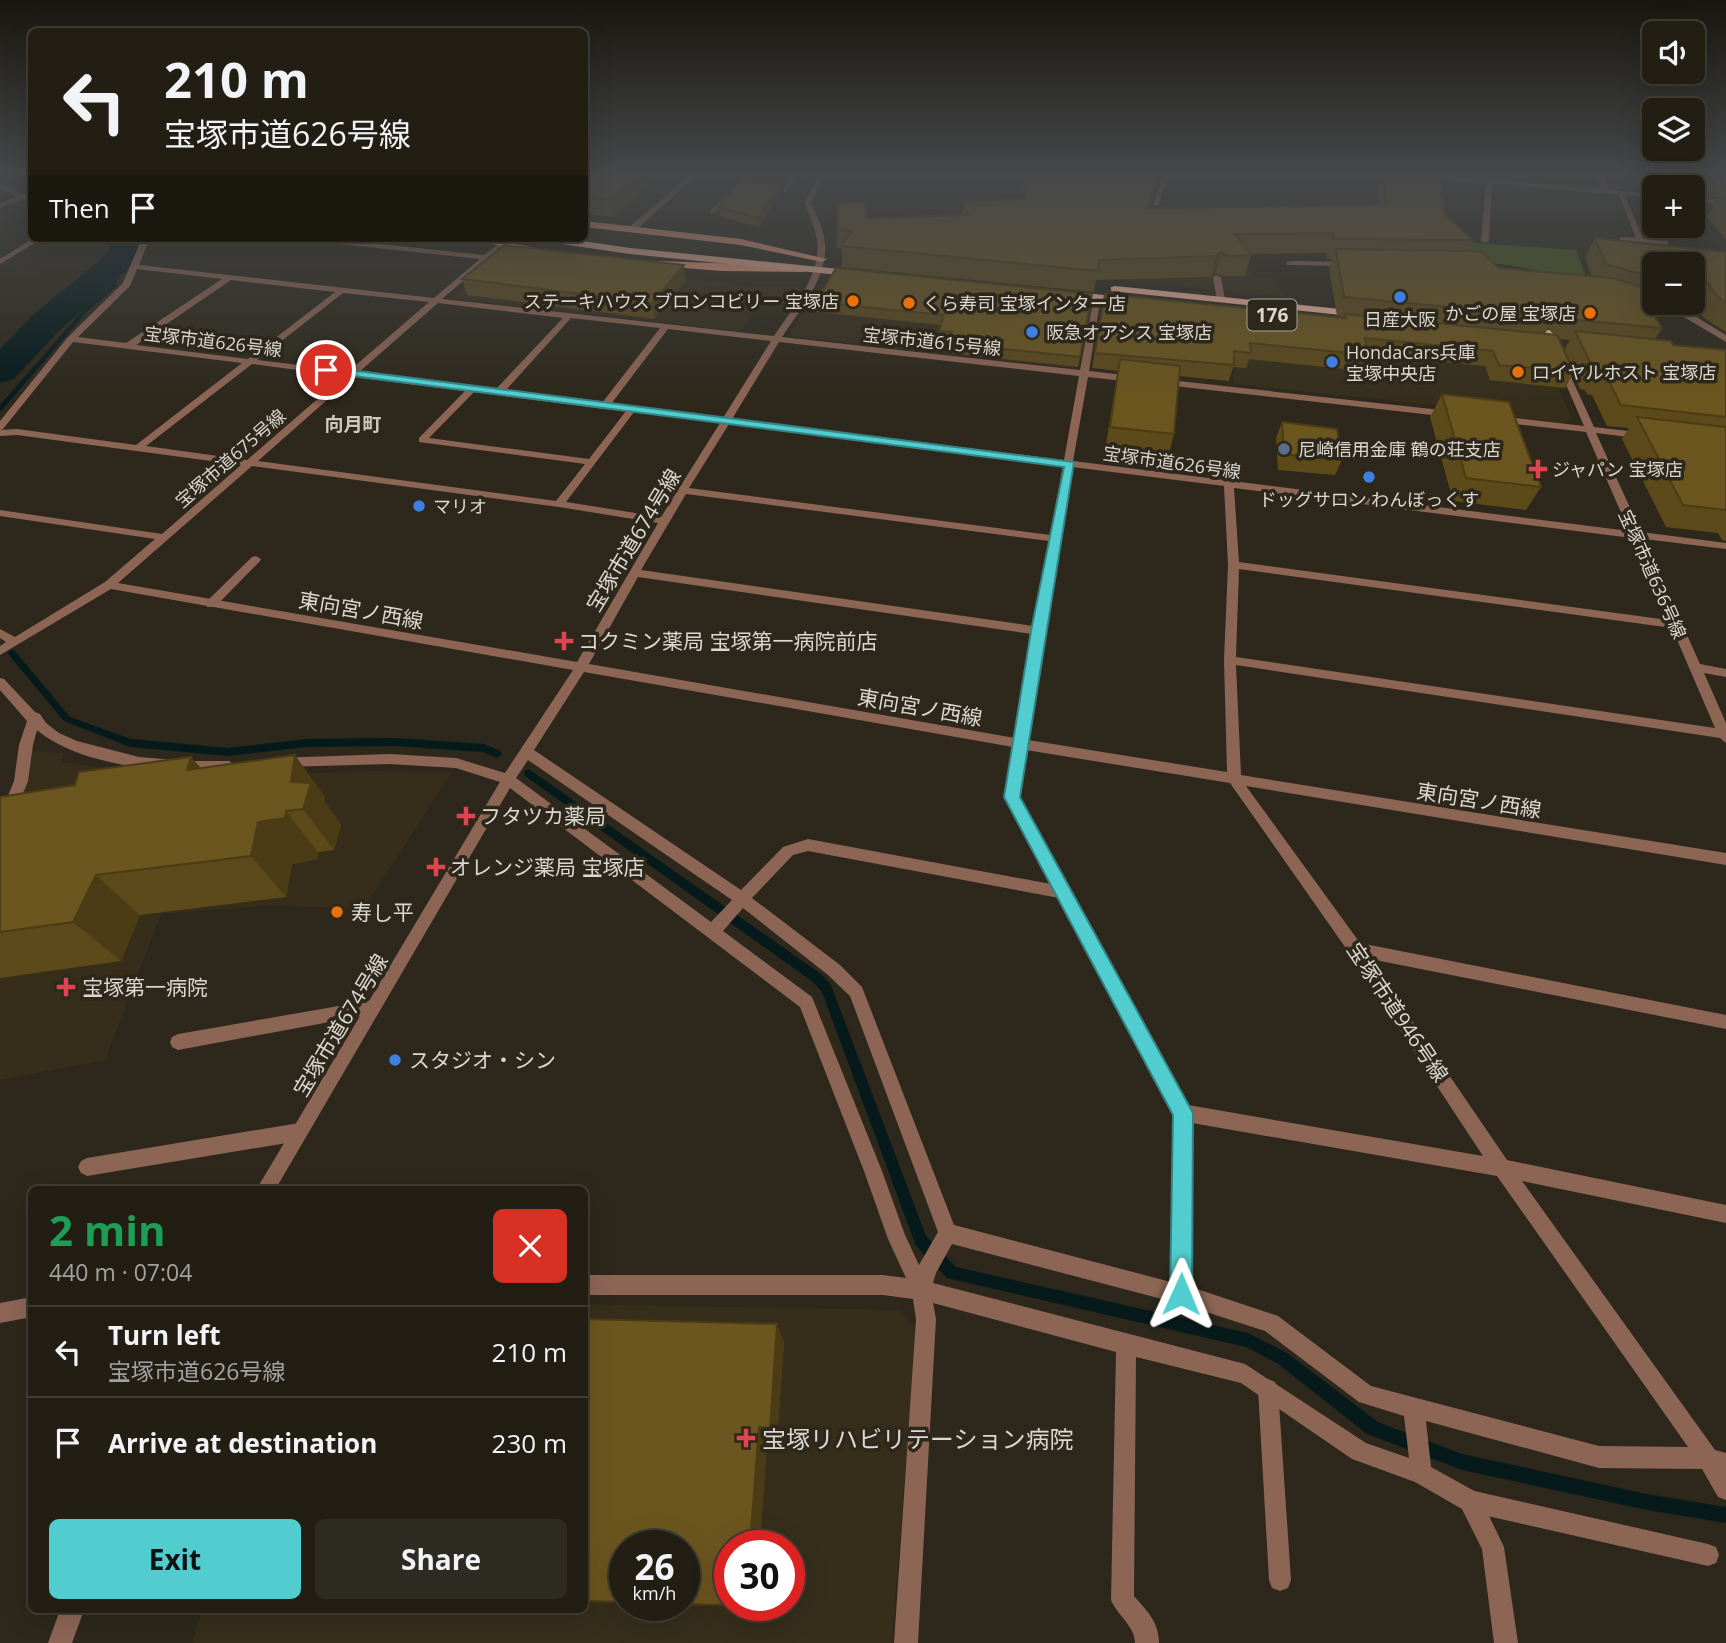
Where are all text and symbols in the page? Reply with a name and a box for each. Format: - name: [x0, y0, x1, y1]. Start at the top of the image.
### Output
- map controls: [1642, 21, 1705, 315]
- button: sound: [1642, 21, 1705, 84]
- text: 210 m: [164, 46, 309, 112]
- icon: left: [49, 56, 140, 147]
- button: layers: [1642, 98, 1705, 161]
- text: 宝塚市道626号線: [164, 112, 411, 155]
- button: +: [1642, 175, 1705, 238]
- icon: arrive: [124, 189, 162, 227]
- text: Then: [49, 190, 110, 226]
- button: −: [1642, 252, 1705, 315]
- place label: ステーキハウス ブロンコビリー 宝塚店: [524, 289, 839, 313]
- marker: 日産大阪: [1392, 289, 1408, 305]
- place label: くら寿司 宝塚インター店: [923, 291, 1126, 315]
- marker: ステーキハウス ブロンコビリー 宝塚店: [845, 293, 861, 309]
- marker: くら寿司 宝塚インター店: [901, 295, 917, 311]
- road number: 176: [1248, 300, 1296, 330]
- place label: かごの屋 宝塚店: [1445, 301, 1576, 325]
- marker: かごの屋 宝塚店: [1582, 305, 1598, 321]
- place label: 日産大阪: [1364, 307, 1436, 331]
- place label: 阪急オアシス 宝塚店: [1046, 320, 1212, 344]
- street label: 宝塚市道626号線: [143, 321, 283, 361]
- street label: 宝塚市道615号線: [862, 322, 1002, 360]
- marker: 阪急オアシス 宝塚店: [1024, 324, 1040, 340]
- pin: [296, 340, 356, 400]
- place label: HondaCars兵庫 宝塚中央店: [1346, 340, 1475, 385]
- icon: arrive: [307, 351, 345, 389]
- marker: HondaCars兵庫 宝塚中央店: [1324, 354, 1340, 370]
- place label: ロイヤルホスト 宝塚店: [1532, 360, 1716, 384]
- marker: ロイヤルホスト 宝塚店: [1510, 364, 1526, 380]
- street label: 宝塚市道675号線: [170, 403, 290, 513]
- district label: 向月町: [324, 411, 382, 437]
- place label: 尼崎信用金庫 鶴の荘支店: [1298, 437, 1501, 461]
- street label: 宝塚市道626号線: [1102, 440, 1242, 484]
- marker: 尼崎信用金庫 鶴の荘支店: [1276, 441, 1292, 457]
- place label: ジャパン 宝塚店: [1552, 457, 1683, 481]
- marker: ジャパン 宝塚店: [1530, 461, 1546, 477]
- street label: 宝塚市道674号線: [579, 463, 687, 617]
- marker: ドッグサロン わんぼっくす: [1361, 469, 1377, 485]
- place label: ドッグサロン わんぼっくす: [1259, 487, 1479, 511]
- place label: マリオ: [433, 494, 487, 518]
- marker: マリオ: [411, 498, 427, 514]
- street label: 宝塚市道636号線: [1614, 506, 1692, 642]
- street label: 東向宮ノ西線: [297, 585, 425, 635]
- place label: コクミン薬局 宝塚第一病院前店: [578, 627, 877, 655]
- marker: コクミン薬局 宝塚第一病院前店: [556, 633, 572, 649]
- street label: 東向宮ノ西線: [856, 682, 984, 732]
- street label: 東向宮ノ西線: [1415, 776, 1543, 824]
- place label: フタツカ薬局: [480, 802, 606, 830]
- marker: フタツカ薬局: [458, 808, 474, 824]
- place label: オレンジ薬局 宝塚店: [450, 853, 644, 881]
- marker: オレンジ薬局 宝塚店: [428, 859, 444, 875]
- place label: 寿し平: [351, 898, 414, 926]
- marker: 寿し平: [329, 904, 345, 920]
- street label: 宝塚市道946号線: [1341, 937, 1455, 1087]
- street label: 宝塚市道674号線: [286, 948, 394, 1102]
- place label: 宝塚第一病院: [82, 973, 208, 1001]
- marker: 宝塚第一病院: [56, 977, 76, 997]
- place label: スタジオ・シン: [409, 1046, 556, 1074]
- marker: スタジオ・シン: [387, 1052, 403, 1068]
- text: 2 min: [49, 1201, 166, 1258]
- button: close: [493, 1209, 567, 1283]
- text: 440 m · 07:04: [49, 1256, 192, 1288]
- position arrow: [1144, 1257, 1218, 1331]
- text: Turn left: [108, 1317, 220, 1353]
- icon: left: [49, 1333, 87, 1371]
- text: 210 m: [492, 1334, 567, 1370]
- text: 宝塚市道626号線: [108, 1355, 285, 1387]
- place label: 宝塚リハビリテーション病院: [762, 1422, 1074, 1455]
- icon: arrive: [49, 1424, 87, 1462]
- text: Arrive at destination: [108, 1425, 377, 1461]
- text: 230 m: [492, 1425, 567, 1461]
- marker: 宝塚リハビリテーション病院: [736, 1428, 756, 1448]
- button: Exit: [49, 1519, 301, 1599]
- button: Share: [315, 1519, 567, 1599]
- speed limit sign: 30: [714, 1530, 805, 1621]
- text: 26: [634, 1543, 675, 1590]
- text: km/h: [633, 1581, 676, 1605]

